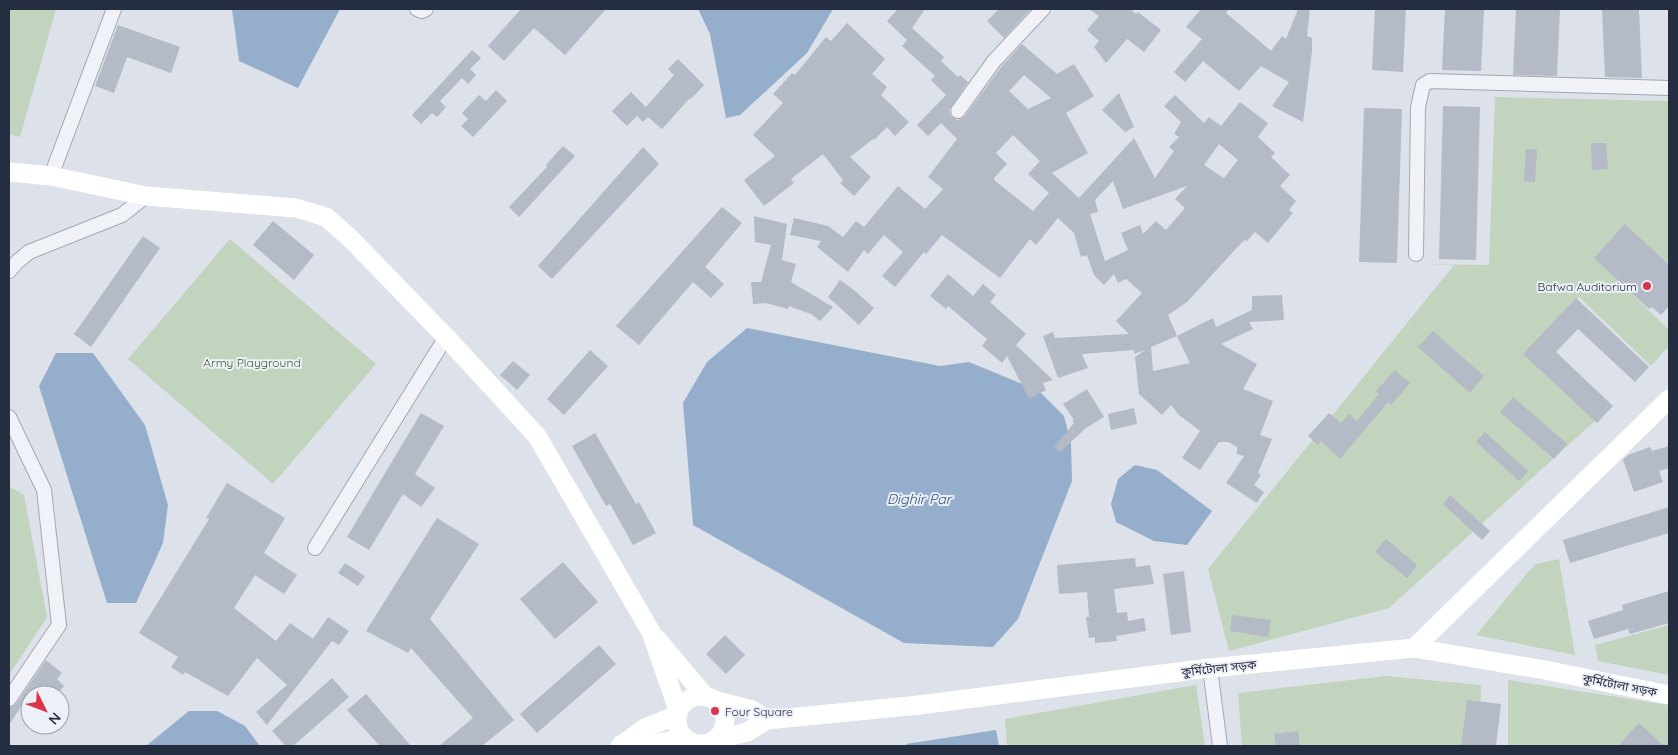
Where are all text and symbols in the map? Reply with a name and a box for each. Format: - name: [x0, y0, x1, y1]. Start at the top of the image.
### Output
- place label: Bafwa Auditorium: [1537, 279, 1637, 294]
- marker: Bafwa Auditorium: [1641, 280, 1653, 292]
- park label: Army Playground: [203, 355, 301, 370]
- water label: Dighir Par: [887, 490, 953, 508]
- street label: কুর্মিটোলা সড়ক: [1180, 657, 1258, 680]
- street label: কুর্মিটোলা সড়ক: [1580, 670, 1659, 701]
- north arrow: [20, 685, 70, 735]
- place label: Four Square: [725, 704, 793, 719]
- marker: Four Square: [709, 705, 721, 717]
- text: N: [45, 709, 65, 729]

